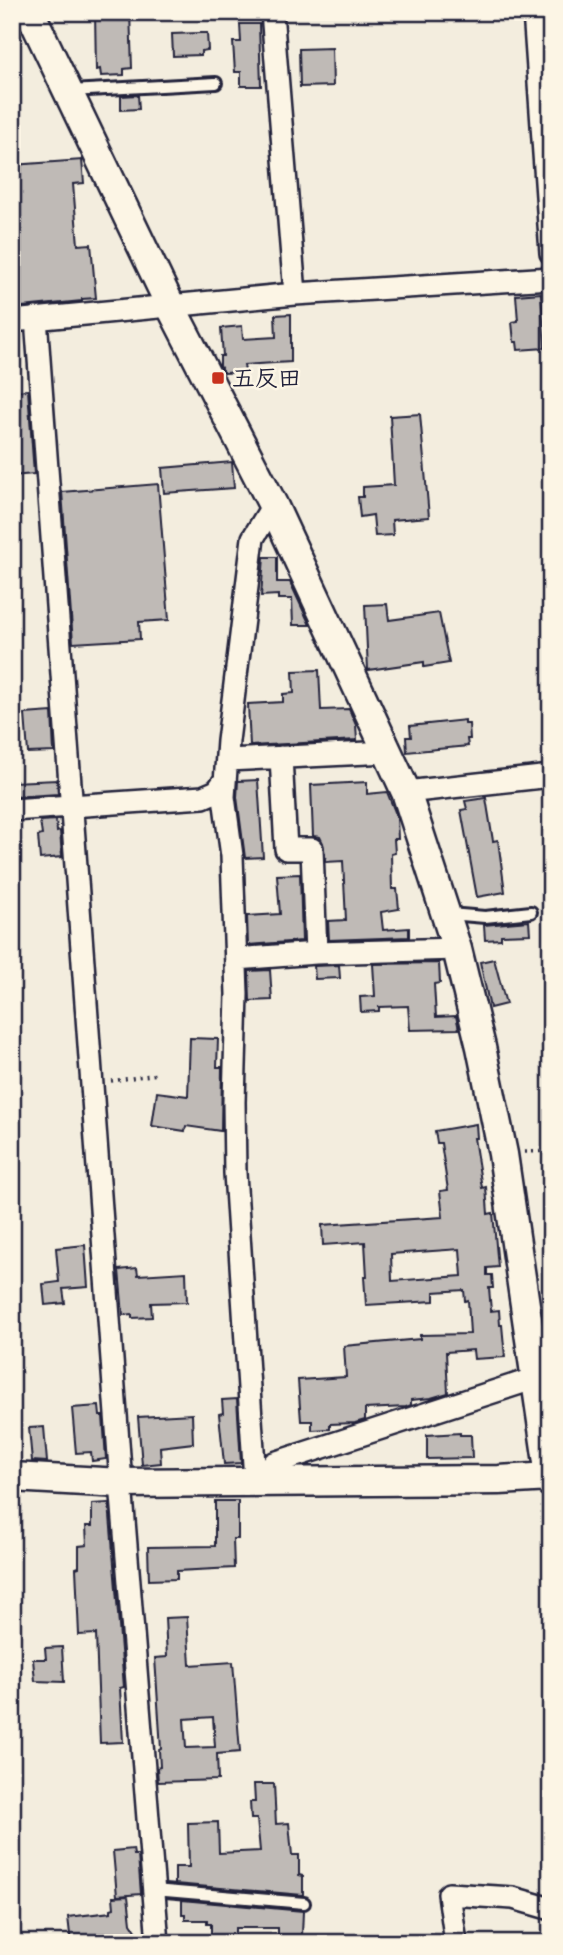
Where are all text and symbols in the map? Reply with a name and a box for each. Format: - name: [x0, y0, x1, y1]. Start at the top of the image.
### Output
- place label: 五反田: [232, 364, 301, 393]
- marker: 五反田: [210, 370, 226, 386]

